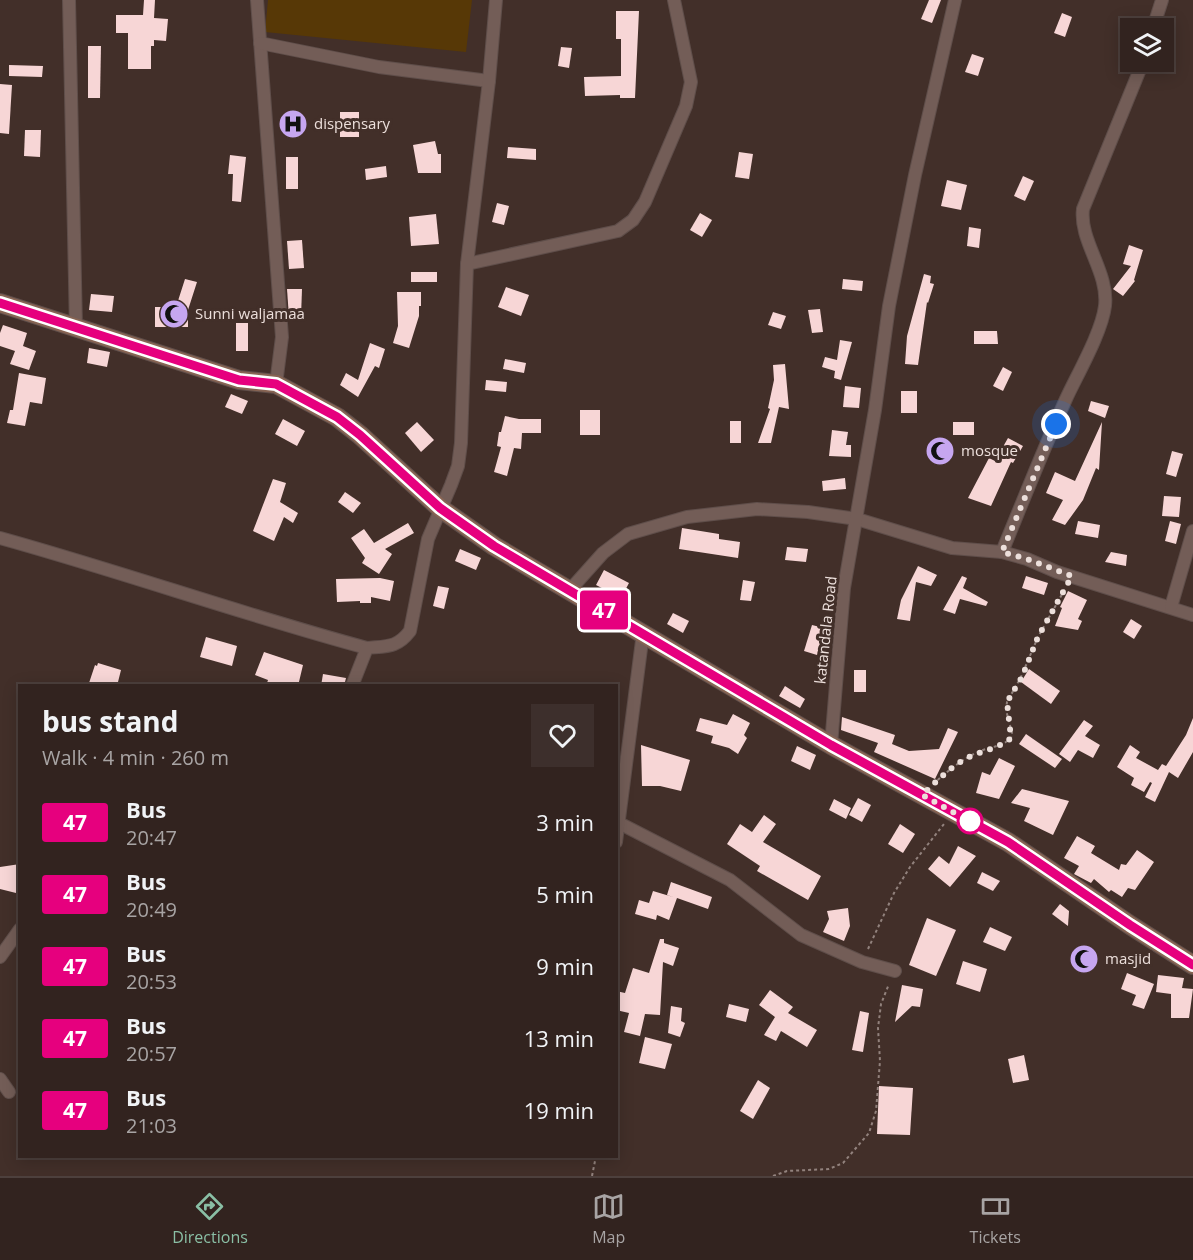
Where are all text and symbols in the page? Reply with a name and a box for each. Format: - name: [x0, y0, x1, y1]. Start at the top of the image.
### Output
- map controls: [1120, 18, 1174, 72]
- button: layers: [1120, 18, 1174, 72]
- hospital icon: dispensary: [277, 108, 309, 140]
- place label: dispensary: [314, 113, 391, 133]
- mosque icon: Sunni waljamaa: [158, 298, 190, 330]
- place label: Sunni waljamaa: [195, 303, 305, 323]
- your location: [1041, 409, 1071, 439]
- mosque icon: mosque: [924, 435, 956, 467]
- place label: mosque: [961, 440, 1018, 460]
- street label: katandala Road: [809, 575, 841, 685]
- line badge: 47: [577, 590, 631, 630]
- text: 47: [592, 596, 616, 624]
- text: bus stand: [42, 702, 178, 740]
- button: heart: [531, 704, 594, 767]
- text: Walk · 4 min · 260 m: [42, 744, 229, 771]
- text: Bus: [126, 794, 166, 824]
- text: 3 min: [536, 807, 594, 837]
- text: 47: [63, 808, 87, 836]
- unlabelled marker: [957, 808, 983, 834]
- text: 20:47: [126, 824, 177, 851]
- text: Bus: [126, 866, 166, 896]
- text: 5 min: [536, 879, 594, 909]
- text: 47: [63, 880, 87, 908]
- text: 20:49: [126, 896, 177, 923]
- text: Bus: [126, 938, 166, 968]
- mosque icon: masjid: [1068, 943, 1100, 975]
- place label: masjid: [1105, 948, 1151, 968]
- text: 9 min: [536, 951, 594, 981]
- text: 47: [63, 952, 87, 980]
- text: 20:53: [126, 968, 177, 995]
- text: Bus: [126, 1010, 166, 1040]
- text: 13 min: [524, 1023, 594, 1053]
- text: 47: [63, 1024, 87, 1052]
- text: 20:57: [126, 1040, 177, 1067]
- text: Bus: [126, 1082, 166, 1112]
- text: 19 min: [524, 1095, 594, 1125]
- text: 47: [63, 1096, 87, 1124]
- text: 21:03: [126, 1112, 177, 1139]
- tab: Directions: [172, 1190, 248, 1248]
- tab: Map: [592, 1190, 625, 1248]
- tab: Tickets: [970, 1190, 1021, 1248]

